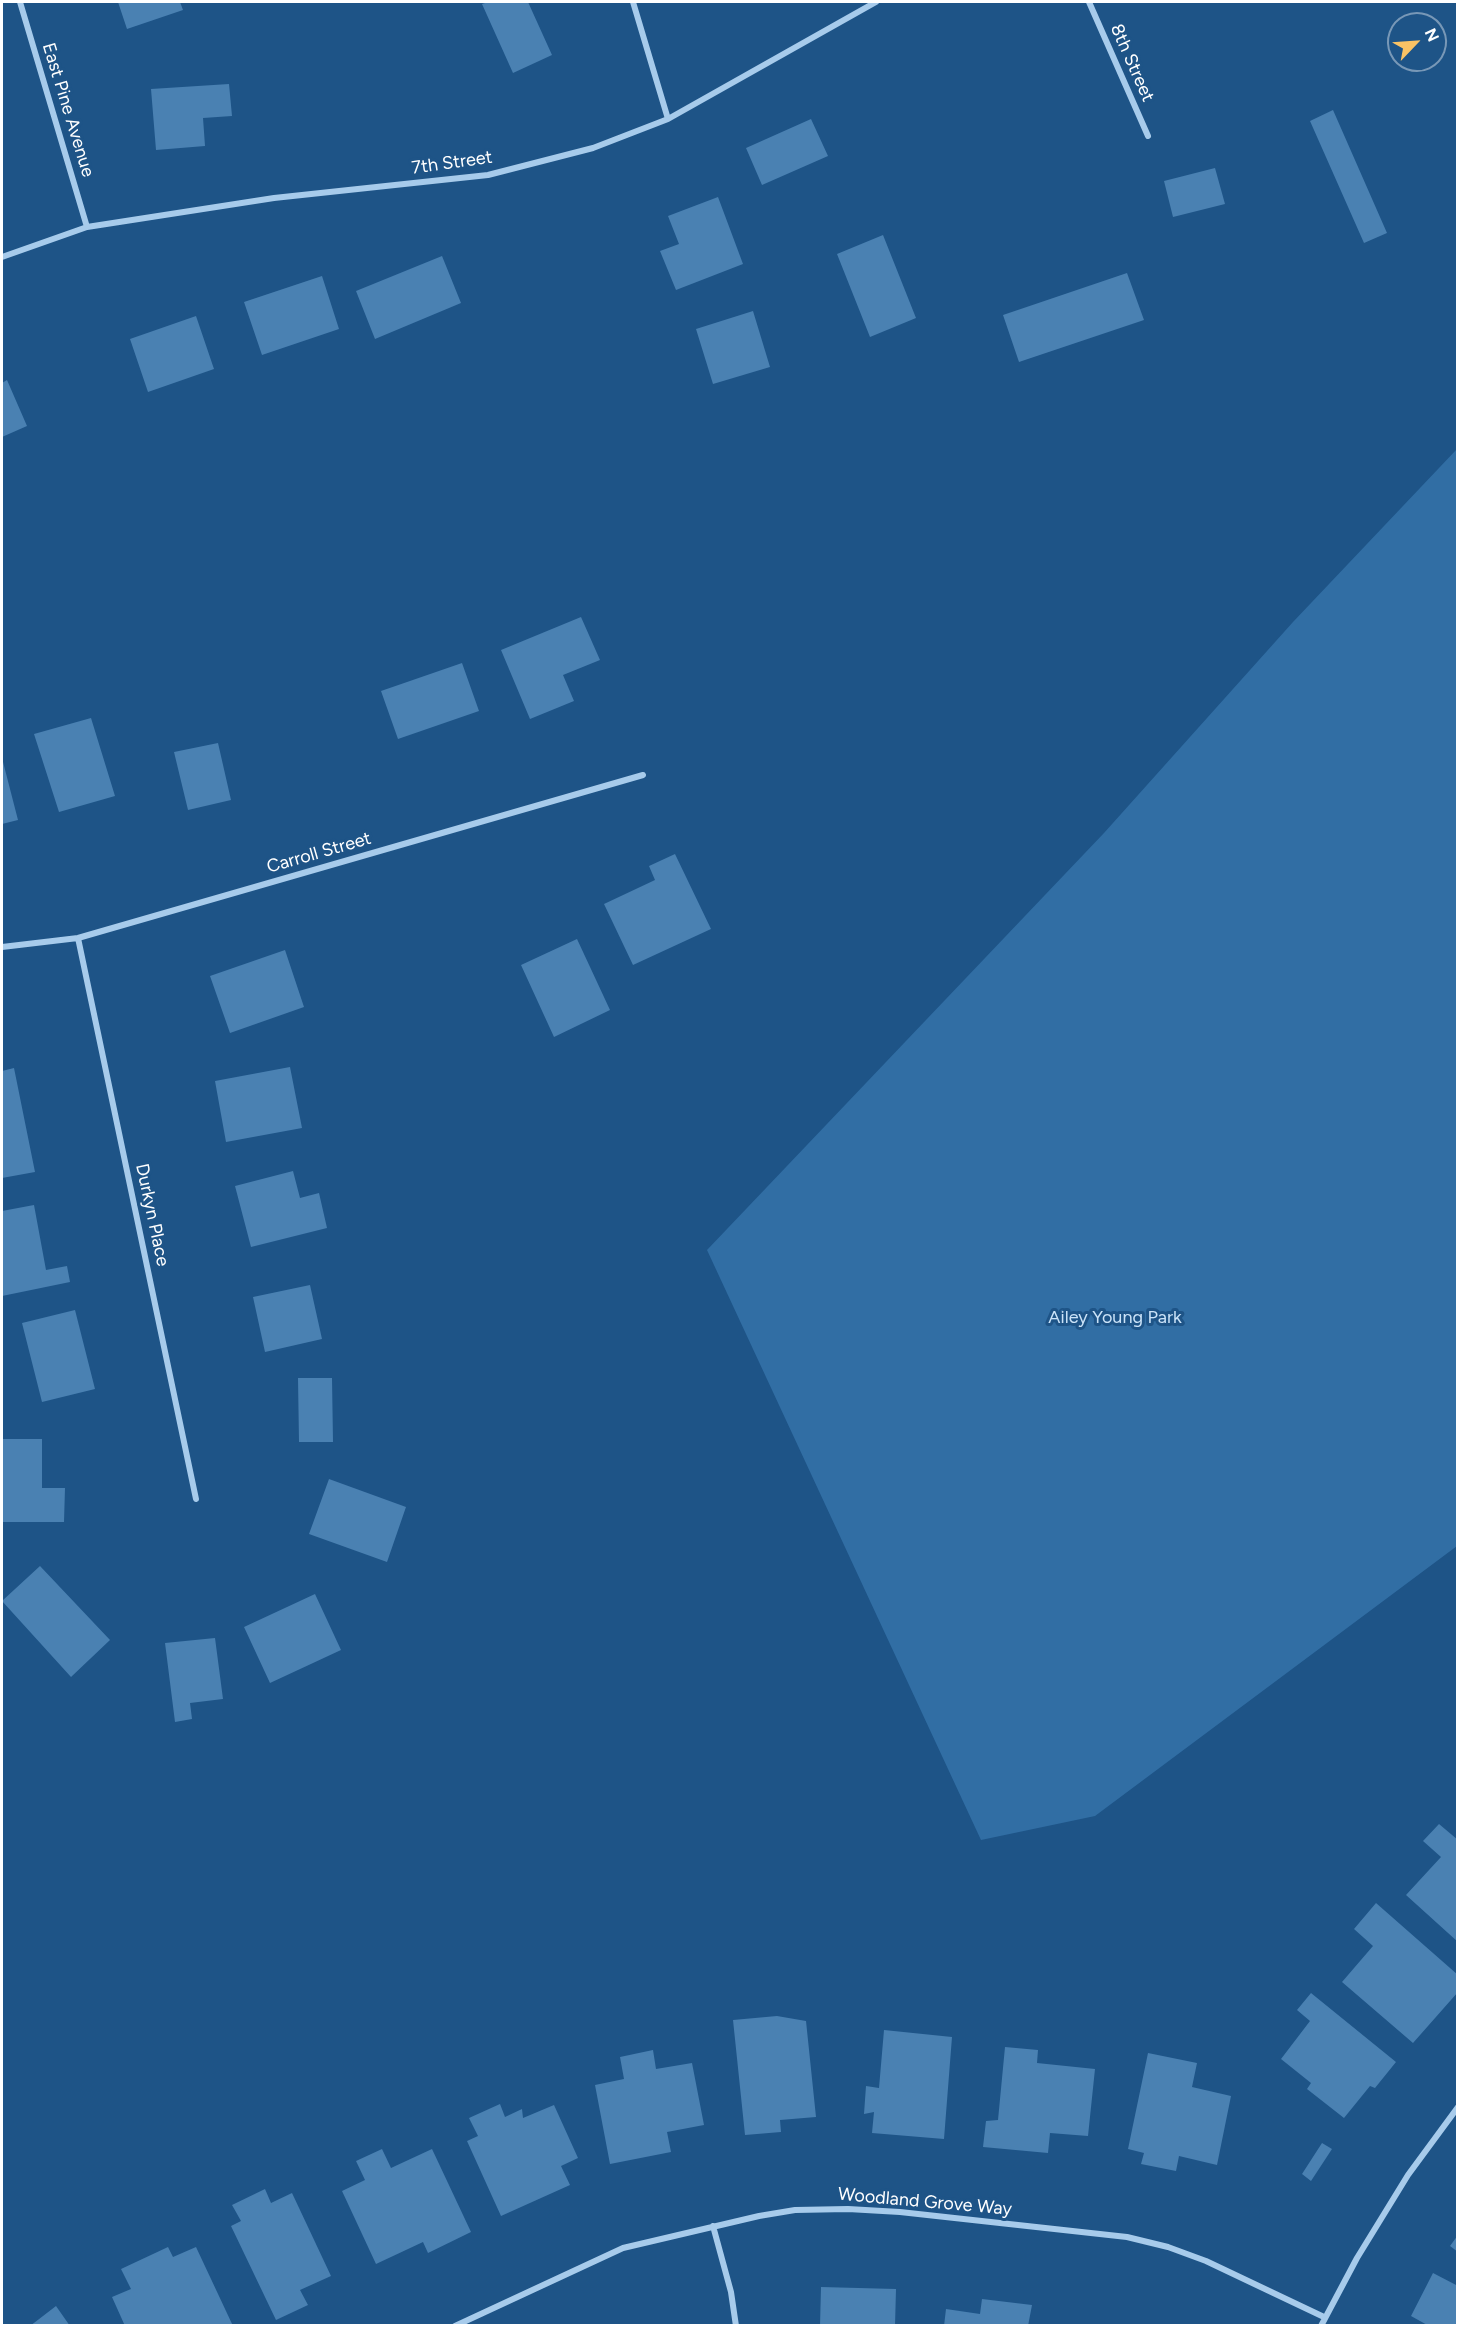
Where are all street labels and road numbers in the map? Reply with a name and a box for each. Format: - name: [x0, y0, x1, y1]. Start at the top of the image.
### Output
- street label: 8th Street: [1105, 21, 1159, 105]
- street label: East Pine Avenue: [37, 40, 99, 180]
- street label: 7th Street: [410, 147, 494, 179]
- street label: Carroll Street: [264, 828, 374, 878]
- street label: Durkyn Place: [131, 1162, 173, 1268]
- street label: Woodland Grove Way: [837, 2184, 1013, 2220]

